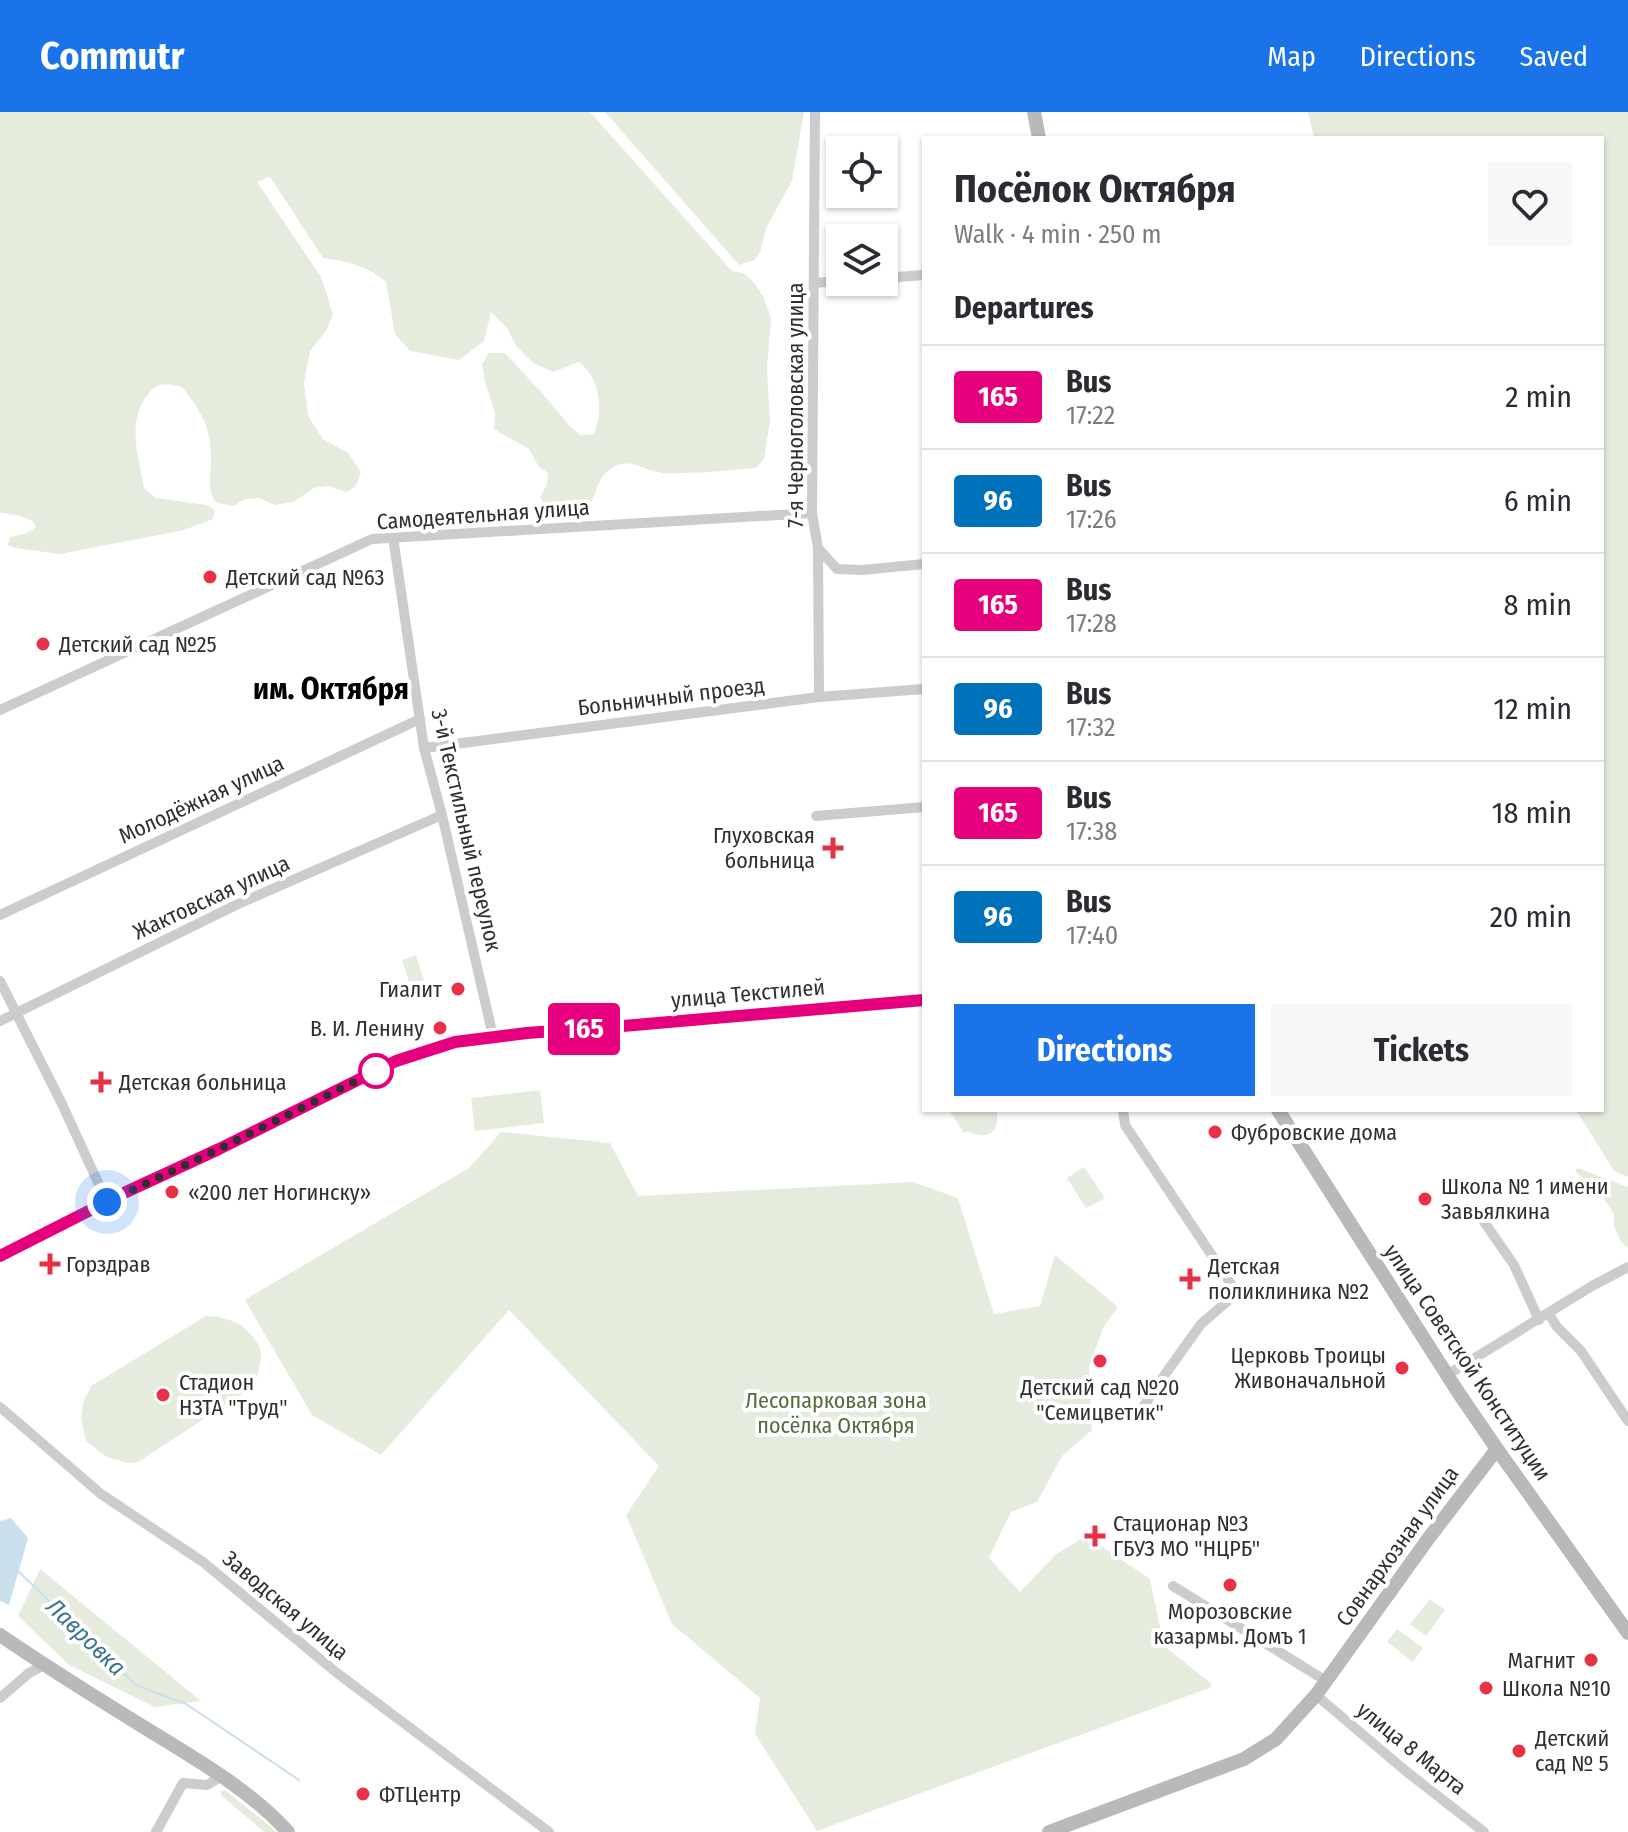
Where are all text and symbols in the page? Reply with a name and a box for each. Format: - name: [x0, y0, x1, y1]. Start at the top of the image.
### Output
- text: Commutr: [40, 33, 184, 79]
- text: Map: [1267, 40, 1316, 73]
- text: Directions: [1360, 40, 1476, 73]
- text: Saved: [1520, 40, 1588, 73]
- map controls: [826, 136, 898, 296]
- button: locate: [826, 136, 898, 208]
- button: heart: [1488, 162, 1572, 246]
- text: Посёлок Октября: [954, 166, 1236, 212]
- text: Walk · 4 min · 250 m: [954, 219, 1162, 250]
- button: layers: [826, 224, 898, 296]
- street label: 7-я Черноголовская улица: [782, 282, 809, 528]
- text: Departures: [954, 290, 1094, 326]
- text: Bus: [1066, 364, 1111, 400]
- text: 2 min: [1505, 379, 1572, 415]
- text: 165: [978, 380, 1018, 413]
- text: 17:22: [1066, 400, 1115, 431]
- text: Bus: [1066, 468, 1111, 504]
- text: 6 min: [1504, 483, 1572, 519]
- text: 96: [983, 484, 1013, 517]
- street label: Самодеятельная улица: [376, 494, 590, 535]
- text: 17:26: [1066, 504, 1117, 535]
- place label: Детский сад №63: [225, 564, 385, 591]
- marker: Детский сад №63: [201, 568, 219, 586]
- text: Bus: [1066, 572, 1111, 608]
- text: 8 min: [1504, 587, 1572, 623]
- text: 165: [978, 588, 1018, 621]
- text: 17:28: [1066, 608, 1117, 639]
- place label: Детский сад №25: [58, 631, 217, 658]
- marker: Детский сад №25: [34, 635, 52, 653]
- district label: им. Октября: [253, 671, 409, 707]
- street label: Больничный проезд: [576, 672, 766, 721]
- text: Bus: [1066, 676, 1111, 712]
- text: 12 min: [1494, 691, 1572, 727]
- text: 96: [983, 692, 1013, 725]
- street label: 3-й Текстильный переулок: [425, 706, 508, 955]
- text: 17:32: [1066, 712, 1115, 743]
- street label: Молодёжная улица: [114, 749, 288, 850]
- text: Bus: [1066, 780, 1111, 816]
- text: 18 min: [1492, 795, 1572, 831]
- text: 165: [978, 796, 1018, 829]
- text: 17:38: [1066, 816, 1117, 847]
- place label: Глуховская больница: [713, 822, 815, 874]
- marker: Глуховская больница: [822, 837, 844, 859]
- street label: Жактовская улица: [129, 849, 294, 946]
- text: Bus: [1066, 884, 1111, 920]
- text: 20 min: [1490, 899, 1572, 935]
- text: 96: [983, 900, 1013, 933]
- text: 17:40: [1066, 920, 1118, 951]
- street label: улица Текстилей: [670, 973, 826, 1014]
- place label: Гиалит: [379, 976, 442, 1003]
- marker: Гиалит: [449, 980, 467, 998]
- line badge: 165: [538, 1003, 630, 1055]
- button: Directions: [954, 1004, 1255, 1096]
- button: Tickets: [1271, 1004, 1572, 1096]
- text: 165: [564, 1012, 604, 1045]
- place label: В. И. Ленину: [310, 1015, 424, 1042]
- marker: В. И. Ленину: [431, 1019, 449, 1037]
- unlabelled marker: [359, 1054, 393, 1088]
- place label: Детская больница: [118, 1069, 286, 1096]
- marker: Детская больница: [90, 1071, 112, 1093]
- place label: Фубровские дома: [1231, 1119, 1397, 1146]
- marker: Фубровские дома: [1206, 1123, 1224, 1141]
- place label: Школа № 1 имени Завьялкина: [1441, 1173, 1609, 1225]
- place label: «200 лет Ногинску»: [188, 1179, 371, 1206]
- your location: [87, 1182, 127, 1222]
- marker: «200 лет Ногинску»: [163, 1183, 181, 1201]
- marker: Школа № 1 имени Завьялкина: [1416, 1190, 1434, 1208]
- street label: улица Советской Конституции: [1378, 1239, 1557, 1486]
- place label: Горздрав: [66, 1251, 151, 1278]
- place label: Детская поликлиника №2: [1207, 1253, 1369, 1305]
- marker: Горздрав: [41, 1255, 59, 1273]
- marker: Детская поликлиника №2: [1179, 1268, 1201, 1290]
- place label: Церковь Троицы Живоначальной: [1231, 1342, 1386, 1394]
- marker: Детский сад №20 "Семицветик": [1091, 1352, 1109, 1370]
- marker: Церковь Троицы Живоначальной: [1393, 1359, 1411, 1377]
- place label: Стадион НЗТА "Труд": [179, 1369, 287, 1421]
- place label: Детский сад №20 "Семицветик": [1019, 1374, 1180, 1426]
- marker: Стадион НЗТА "Труд": [154, 1386, 172, 1404]
- park label: Лесопарковая зона посёлка Октября: [745, 1387, 927, 1439]
- street label: Совнархозная улица: [1330, 1461, 1465, 1632]
- place label: Стационар №3 ГБУЗ МО "НЦРБ": [1113, 1510, 1260, 1562]
- marker: Стационар №3 ГБУЗ МО "НЦРБ": [1084, 1525, 1106, 1547]
- street label: Заводская улица: [217, 1545, 354, 1666]
- marker: Морозовские казармы. Домъ 1: [1221, 1576, 1239, 1594]
- water label: Лавровка: [40, 1592, 131, 1681]
- place label: Морозовские казармы. Домъ 1: [1153, 1598, 1307, 1650]
- place label: Магнит: [1508, 1647, 1575, 1674]
- marker: Магнит: [1582, 1651, 1600, 1669]
- place label: Школа №10: [1502, 1675, 1611, 1702]
- marker: Школа №10: [1477, 1679, 1495, 1697]
- street label: улица 8 Марта: [1352, 1696, 1472, 1801]
- place label: Детский сад № 5: [1534, 1725, 1609, 1777]
- marker: Детский сад № 5: [1510, 1742, 1528, 1760]
- place label: ФТЦентр: [379, 1781, 461, 1808]
- marker: ФТЦентр: [354, 1785, 372, 1803]

